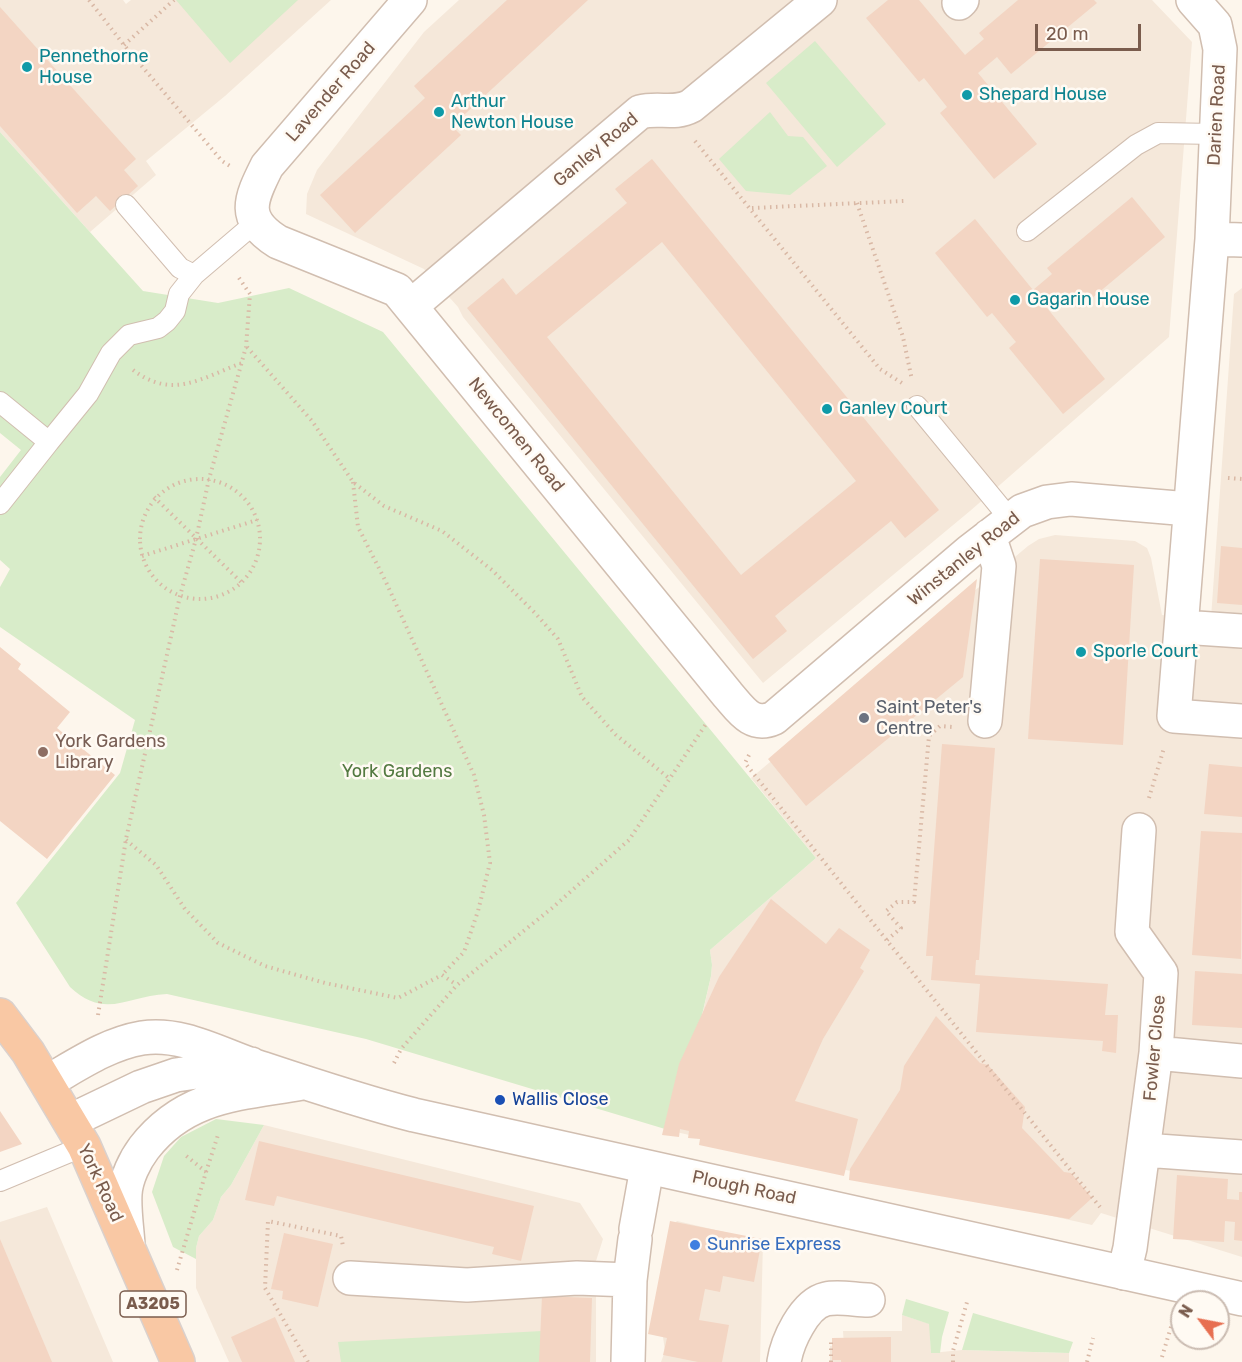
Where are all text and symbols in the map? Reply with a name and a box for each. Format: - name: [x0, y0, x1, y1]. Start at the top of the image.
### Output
- scale bar: [1038, 12, 1144, 50]
- text: 20 m: [1046, 23, 1088, 45]
- street label: Lavender Road: [282, 38, 380, 146]
- place label: Pennethorne House: [39, 46, 149, 88]
- marker: Pennethorne House: [20, 60, 34, 74]
- street label: Darien Road: [1204, 64, 1230, 166]
- place label: Shepard House: [979, 84, 1107, 106]
- marker: Shepard House: [960, 88, 974, 102]
- place label: Arthur Newton House: [451, 91, 574, 134]
- marker: Arthur Newton House: [432, 105, 446, 119]
- street label: Ganley Road: [549, 108, 643, 192]
- place label: Gagarin House: [1027, 289, 1150, 311]
- marker: Gagarin House: [1008, 293, 1022, 307]
- street label: Newcomen Road: [463, 373, 569, 497]
- place label: Ganley Court: [839, 398, 948, 420]
- marker: Ganley Court: [820, 402, 834, 416]
- street label: Winstanley Road: [904, 507, 1024, 611]
- place label: Sporle Court: [1093, 641, 1198, 663]
- marker: Sporle Court: [1074, 645, 1088, 659]
- place label: Saint Peter's Centre: [876, 697, 982, 740]
- marker: Saint Peter's Centre: [857, 711, 871, 725]
- place label: York Gardens Library: [55, 731, 166, 774]
- marker: York Gardens Library: [36, 745, 50, 759]
- park label: York Gardens: [342, 761, 452, 783]
- street label: Fowler Close: [1140, 994, 1170, 1102]
- place label: Wallis Close: [512, 1089, 609, 1111]
- marker: Wallis Close: [493, 1093, 507, 1107]
- street label: York Road: [73, 1141, 127, 1225]
- street label: Plough Road: [690, 1166, 798, 1210]
- place label: Sunrise Express: [707, 1234, 841, 1256]
- marker: Sunrise Express: [688, 1238, 702, 1252]
- north arrow: [1170, 1290, 1230, 1350]
- road number: A3205: [120, 1291, 186, 1317]
- text: N: [1175, 1301, 1197, 1321]

